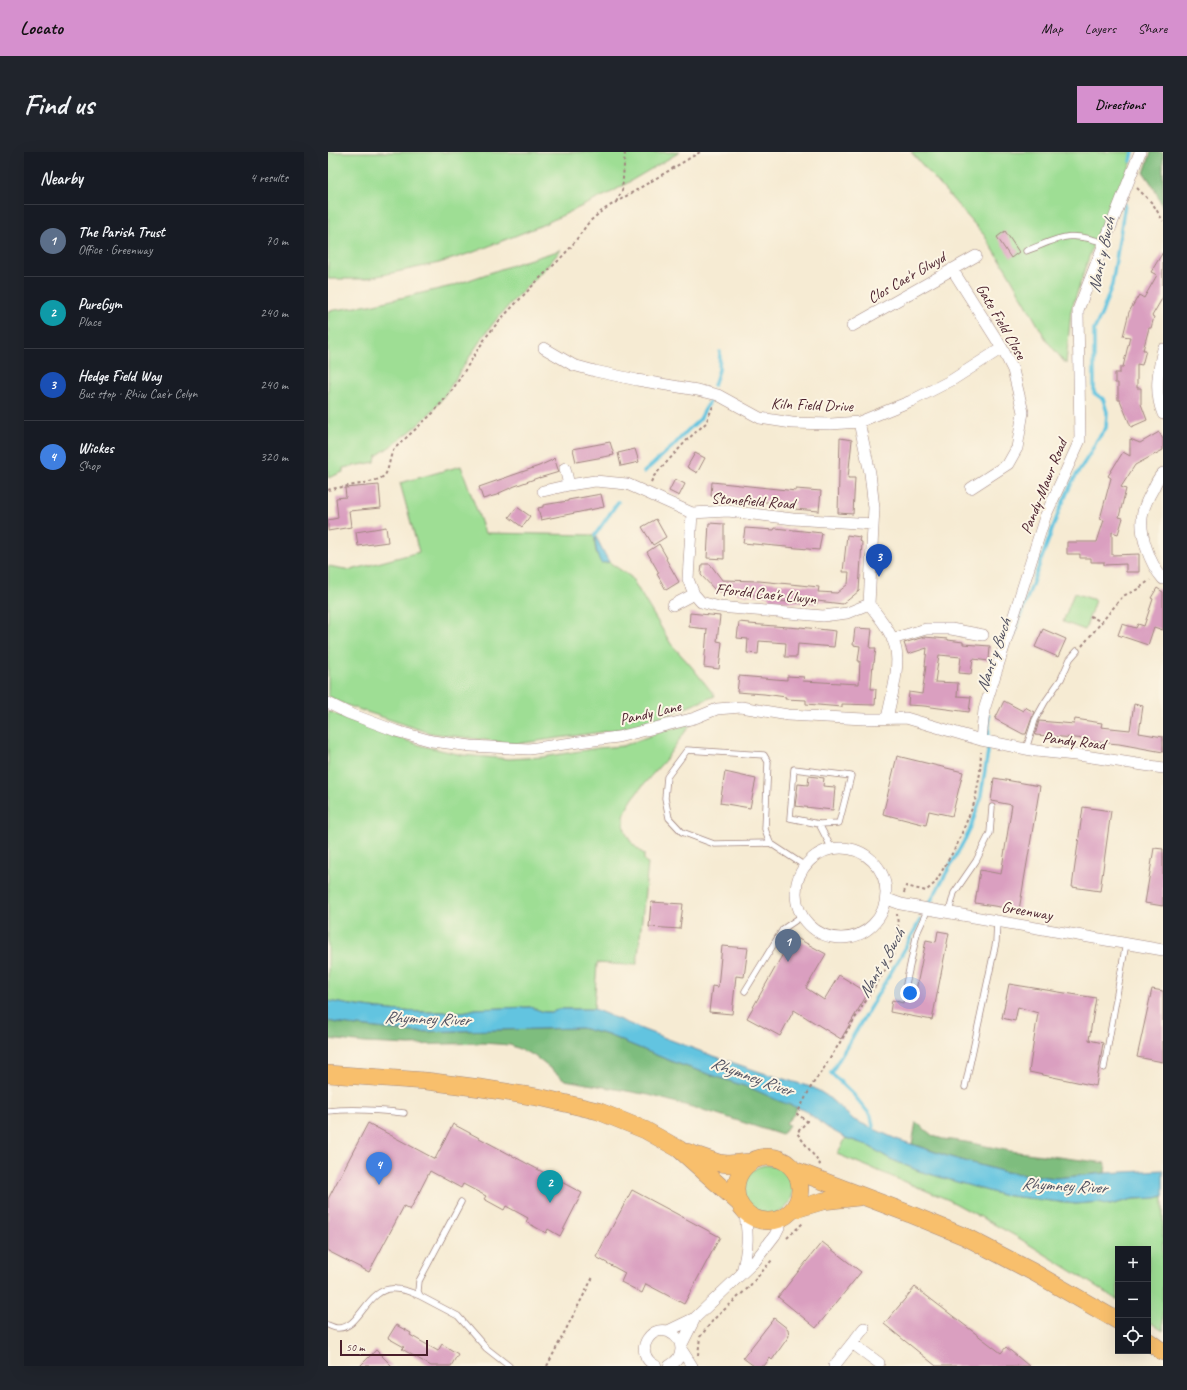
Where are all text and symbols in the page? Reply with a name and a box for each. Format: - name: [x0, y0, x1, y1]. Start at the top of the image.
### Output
- text: Locato: [20, 16, 63, 40]
- text: Map: [1041, 20, 1063, 37]
- text: Layers: [1085, 20, 1116, 37]
- text: Share: [1138, 20, 1167, 37]
- button: Directions: [1077, 86, 1163, 123]
- text: Find us: [24, 87, 94, 122]
- text: Nearby: [40, 168, 83, 189]
- text: 4 results: [250, 170, 288, 186]
- water label: Nant y Bwch: [1083, 214, 1120, 295]
- text: The Parish Trust: [78, 223, 165, 242]
- text: 1: [50, 233, 56, 249]
- text: 70 m: [266, 233, 288, 249]
- text: Office · Greenway: [78, 242, 152, 258]
- street label: Clos Cae'r Glwyd: [864, 246, 951, 308]
- street label: Gate Field Close: [971, 280, 1032, 365]
- text: PureGym: [78, 295, 122, 314]
- text: 2: [50, 305, 56, 321]
- text: 240 m: [260, 305, 288, 321]
- text: Place: [78, 314, 101, 330]
- text: Hedge Field Way: [78, 367, 161, 386]
- text: 3: [50, 377, 56, 393]
- text: 240 m: [260, 377, 288, 393]
- text: Bus stop · Rhiw Cae'r Celyn: [78, 386, 197, 402]
- street label: Kiln Field Drive: [771, 394, 855, 416]
- street label: Pandy-Mawr Road: [1016, 433, 1073, 537]
- text: Wickes: [78, 439, 114, 458]
- text: 4: [50, 449, 56, 465]
- text: 320 m: [260, 449, 288, 465]
- text: Shop: [78, 458, 100, 474]
- street label: Stonefield Road: [711, 488, 798, 514]
- pin: 3: [866, 544, 892, 577]
- street label: Ffordd Cae'r Llwyn: [715, 579, 818, 609]
- water label: Nant y Bwch: [971, 614, 1016, 695]
- street label: Pandy Lane: [618, 696, 685, 730]
- street label: Pandy Road: [1041, 727, 1109, 755]
- street label: Greenway: [1000, 897, 1055, 926]
- water label: Nant y Bwch: [853, 924, 910, 1002]
- pin: 1: [775, 929, 801, 962]
- your location: [900, 983, 920, 1003]
- water label: Rhymney River: [384, 1007, 473, 1031]
- water label: Rhymney River: [708, 1052, 798, 1102]
- pin: 4: [366, 1152, 392, 1185]
- pin: 2: [537, 1170, 563, 1203]
- water label: Rhymney River: [1021, 1173, 1110, 1198]
- map controls: [1115, 1246, 1151, 1354]
- button: +: [1115, 1246, 1151, 1282]
- button: −: [1115, 1282, 1151, 1318]
- button: locate: [1115, 1318, 1151, 1354]
- scale bar: [340, 1338, 428, 1357]
- text: 50 m: [346, 1340, 365, 1354]

